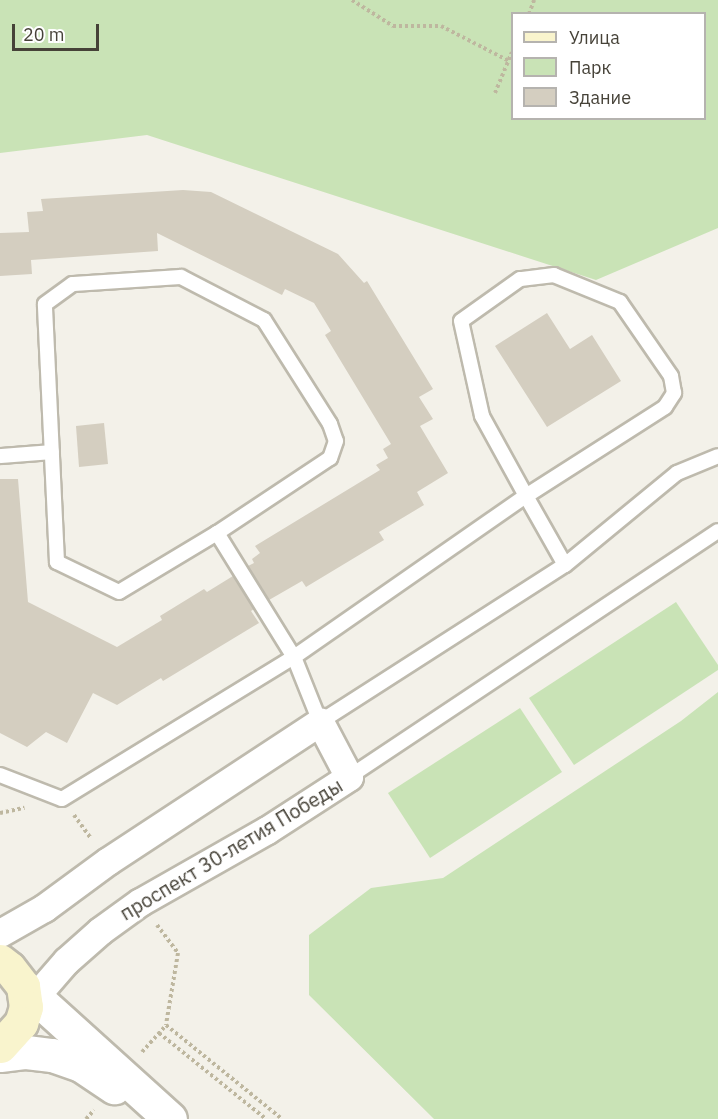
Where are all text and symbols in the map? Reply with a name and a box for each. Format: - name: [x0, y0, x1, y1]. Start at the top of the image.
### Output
- scale bar: [15, 12, 102, 50]
- legend: [511, 12, 706, 120]
- text: 20 m: [23, 23, 65, 46]
- text: Улица: [569, 26, 620, 49]
- text: Парк: [569, 56, 611, 79]
- text: Здание: [569, 86, 631, 109]
- street label: проспект 30-летия Победы: [115, 773, 347, 925]

